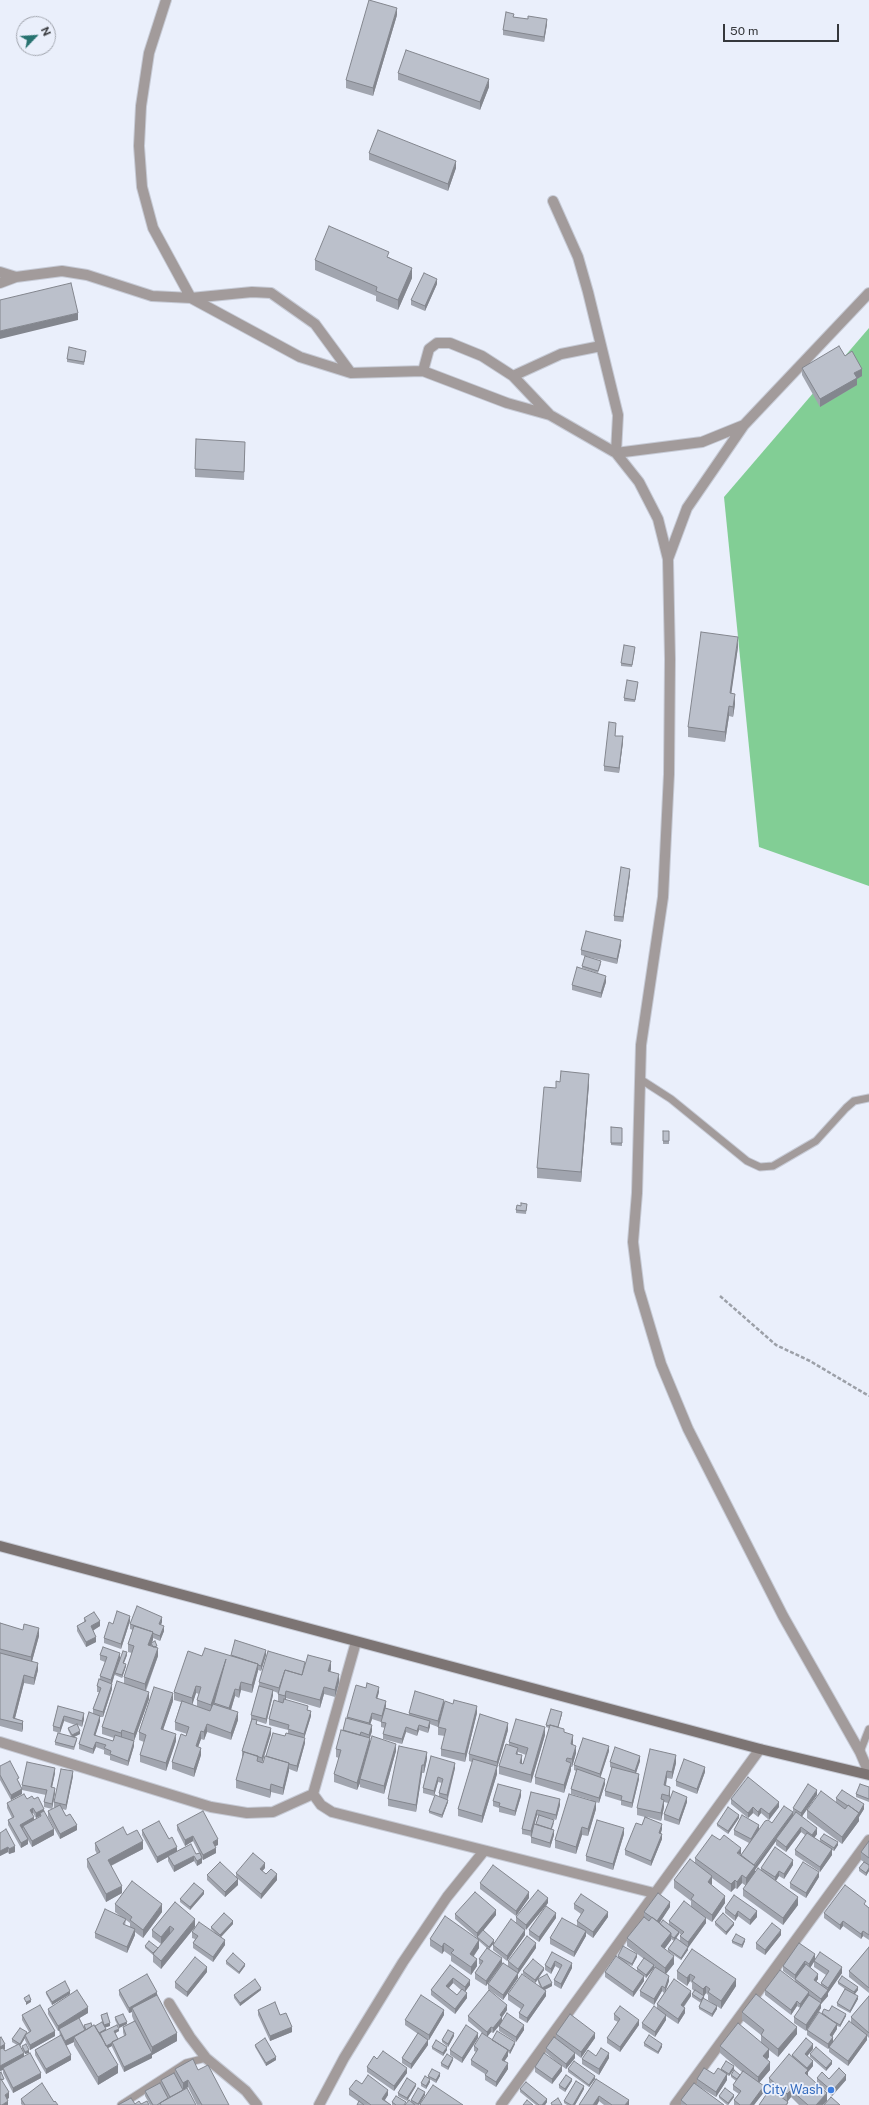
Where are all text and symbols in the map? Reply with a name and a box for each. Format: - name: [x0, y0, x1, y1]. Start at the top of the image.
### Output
- north arrow: [16, 16, 56, 56]
- scale bar: [725, 16, 841, 42]
- text: 50 m: [730, 24, 758, 38]
- text: N: [39, 25, 53, 38]
- place label: City Wash: [763, 2082, 823, 2098]
- marker: City Wash: [826, 2085, 836, 2095]

